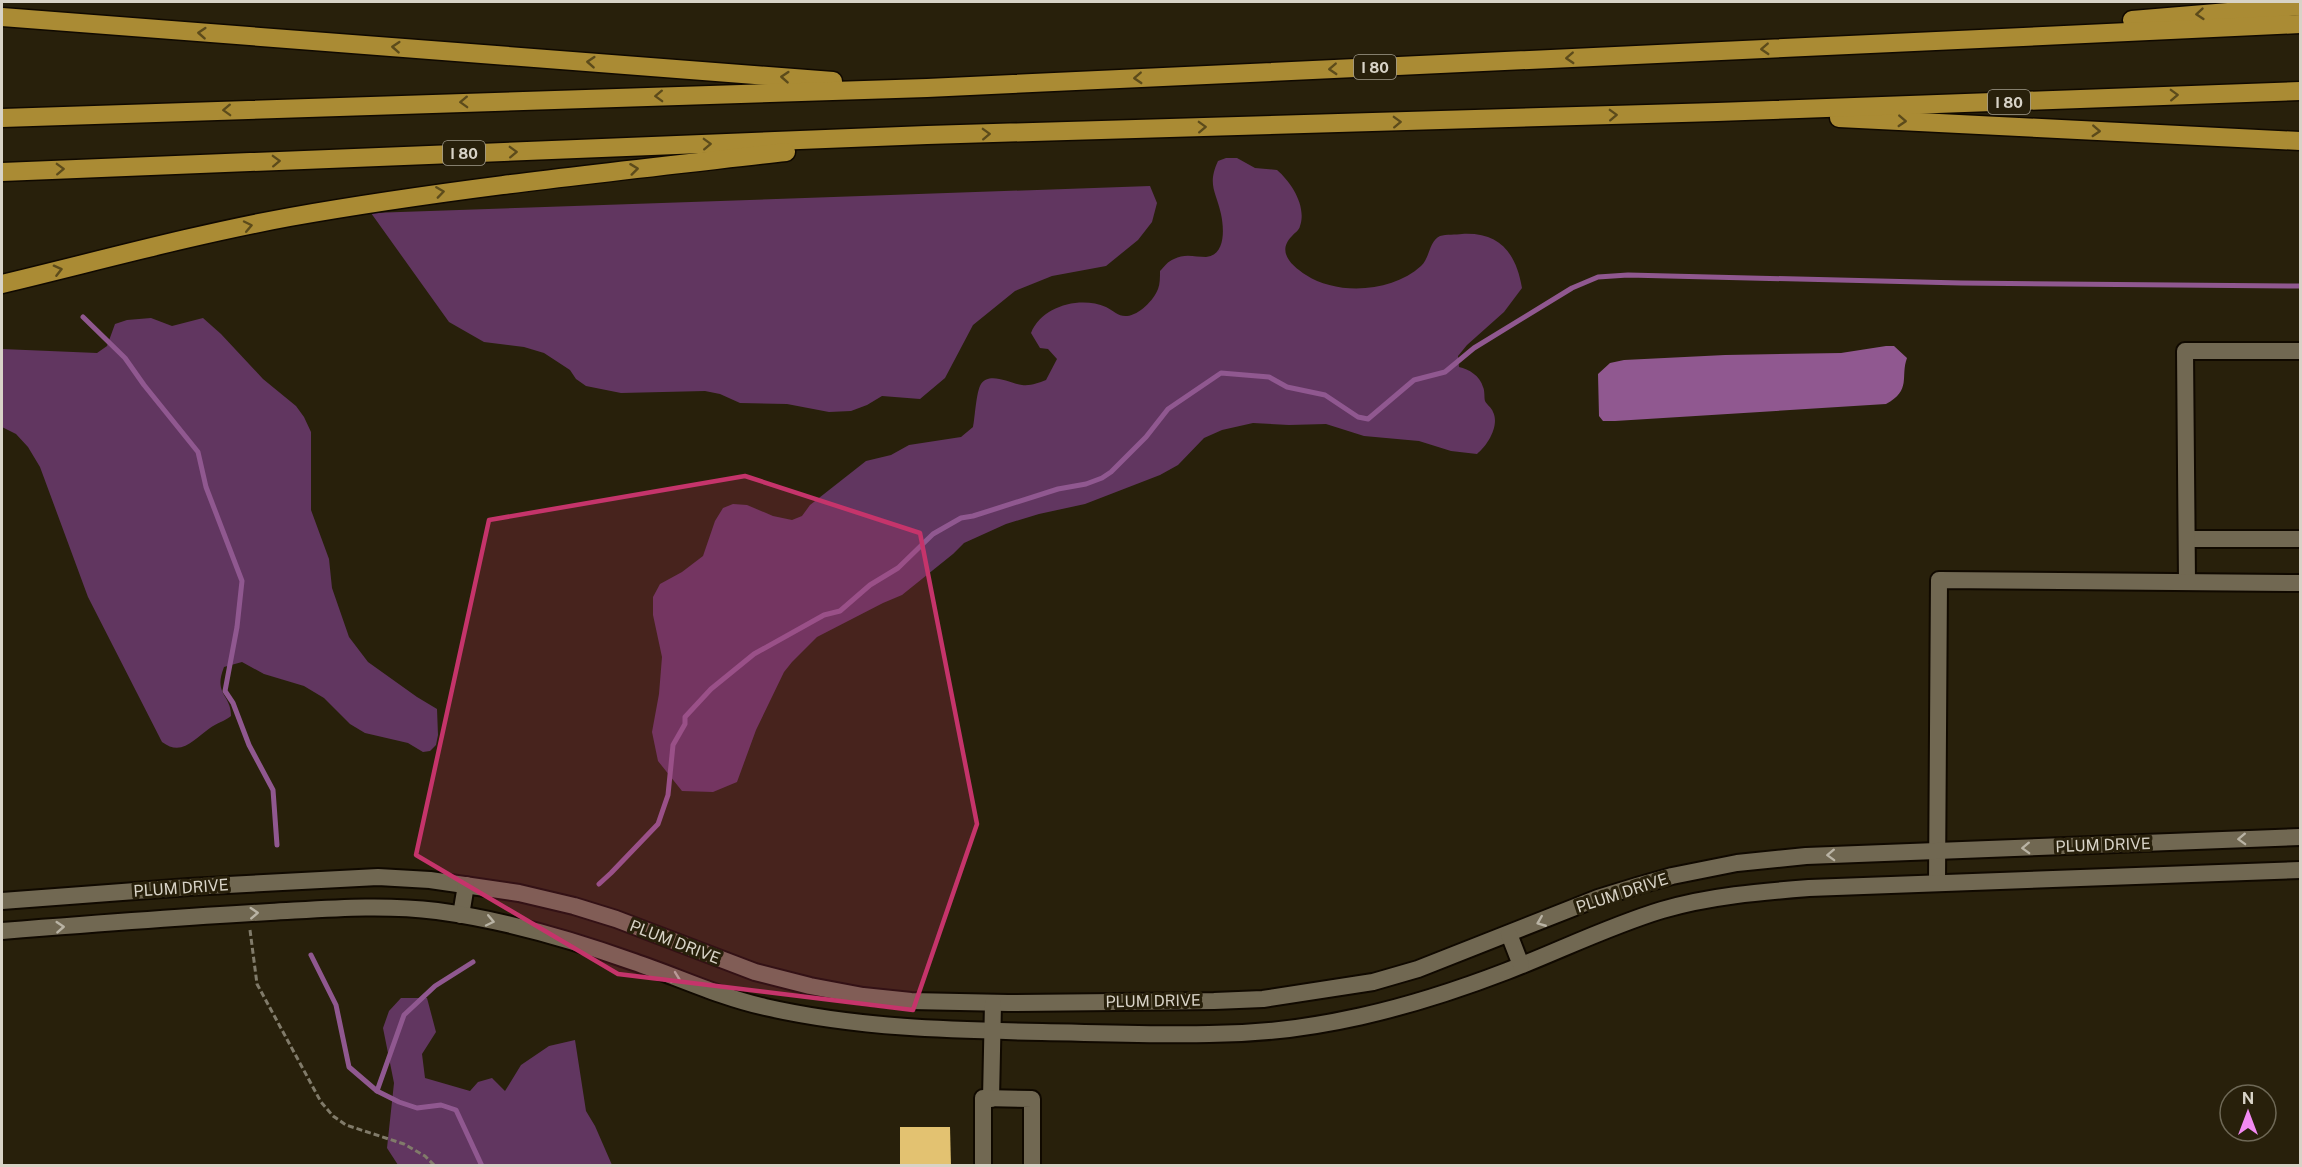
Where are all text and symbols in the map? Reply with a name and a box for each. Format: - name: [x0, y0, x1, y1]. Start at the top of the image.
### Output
- one-way arrow: [2196, 7, 2205, 20]
- one-way arrow: [197, 26, 206, 39]
- one-way arrow: [392, 41, 401, 54]
- one-way arrow: [1760, 43, 1769, 56]
- one-way arrow: [1565, 52, 1574, 65]
- road number: I 80: [1354, 55, 1396, 79]
- one-way arrow: [586, 56, 595, 69]
- one-way arrow: [1329, 63, 1338, 76]
- one-way arrow: [781, 71, 790, 84]
- one-way arrow: [1134, 72, 1143, 85]
- one-way arrow: [2170, 89, 2179, 102]
- one-way arrow: [654, 90, 663, 103]
- road number: I 80: [1988, 90, 2030, 114]
- one-way arrow: [459, 96, 468, 109]
- one-way arrow: [223, 103, 232, 116]
- one-way arrow: [1608, 109, 1617, 122]
- one-way arrow: [1392, 115, 1401, 128]
- one-way arrow: [1897, 115, 1906, 128]
- one-way arrow: [1197, 121, 1206, 134]
- one-way arrow: [2092, 125, 2101, 138]
- one-way arrow: [981, 127, 990, 140]
- one-way arrow: [703, 137, 712, 150]
- road number: I 80: [443, 141, 485, 165]
- one-way arrow: [508, 145, 517, 158]
- one-way arrow: [271, 154, 280, 167]
- one-way arrow: [55, 163, 64, 176]
- one-way arrow: [629, 163, 639, 176]
- one-way arrow: [436, 186, 445, 199]
- one-way arrow: [243, 220, 253, 233]
- one-way arrow: [53, 264, 63, 277]
- one-way arrow: [2238, 833, 2247, 846]
- street label: PLUM DRIVE: [2055, 834, 2151, 856]
- one-way arrow: [2022, 841, 2031, 854]
- one-way arrow: [1827, 849, 1836, 861]
- street label: PLUM DRIVE: [1574, 869, 1670, 917]
- street label: PLUM DRIVE: [133, 875, 229, 901]
- one-way arrow: [250, 907, 259, 920]
- one-way arrow: [485, 914, 495, 927]
- one-way arrow: [1536, 914, 1547, 927]
- street label: PLUM DRIVE: [627, 916, 723, 968]
- one-way arrow: [55, 920, 64, 933]
- one-way arrow: [670, 971, 681, 983]
- street label: PLUM DRIVE: [1105, 991, 1201, 1011]
- north arrow: [2218, 1083, 2278, 1143]
- text: N: [2242, 1089, 2254, 1108]

